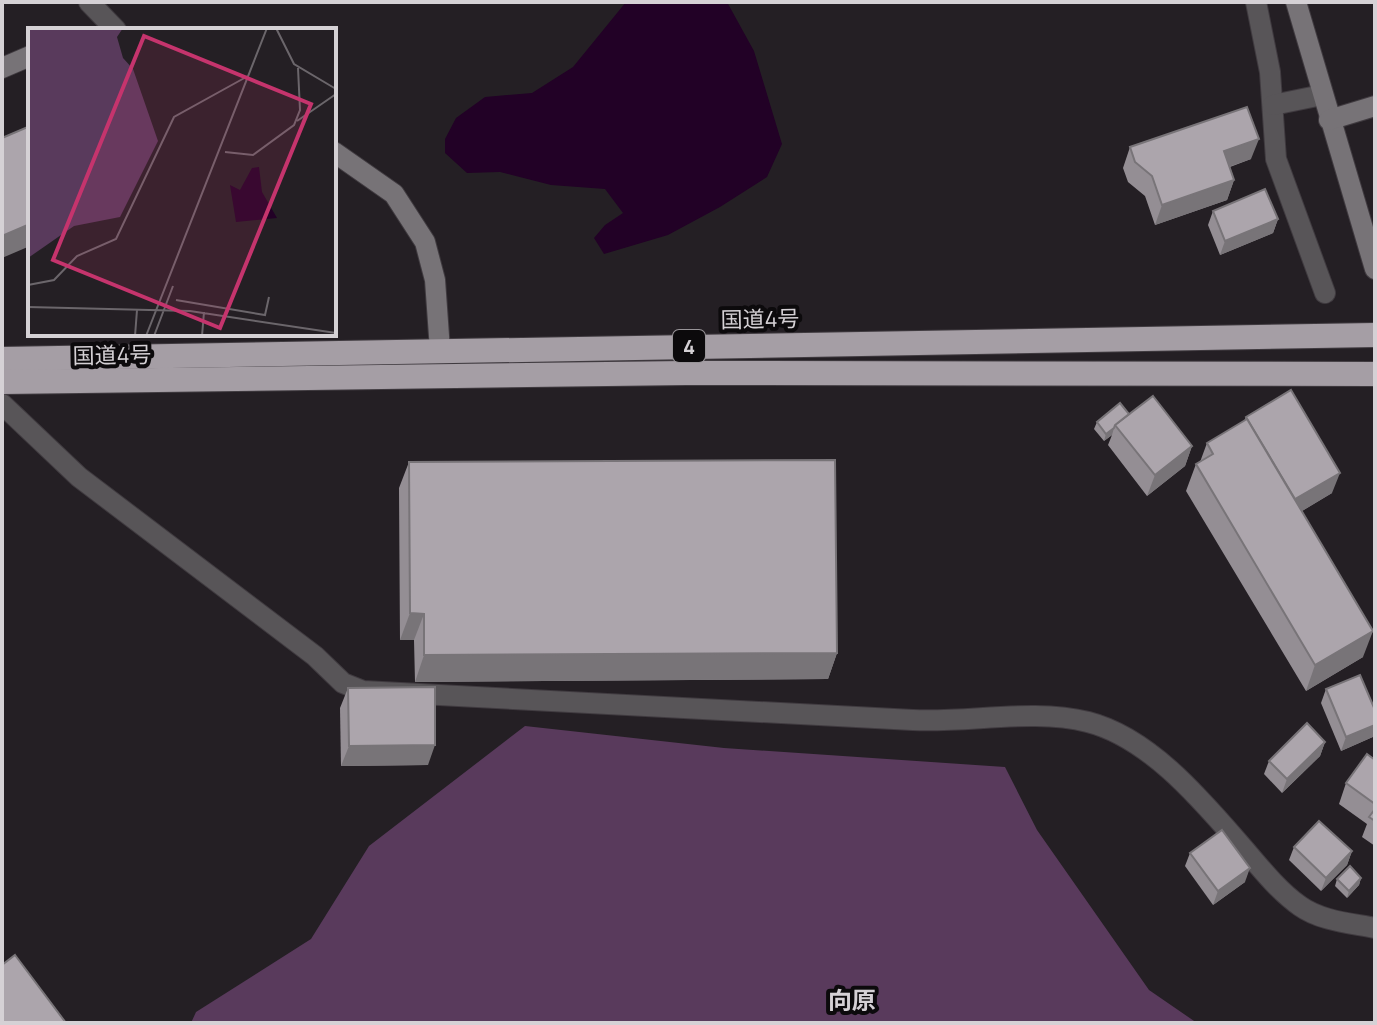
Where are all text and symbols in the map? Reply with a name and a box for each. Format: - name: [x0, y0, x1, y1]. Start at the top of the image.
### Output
- inset map: [28, 28, 336, 336]
- street label: 国道4号: [720, 303, 800, 335]
- road number: 4: [673, 330, 705, 362]
- street label: 国道4号: [72, 339, 152, 371]
- district label: 向原: [828, 983, 876, 1016]

